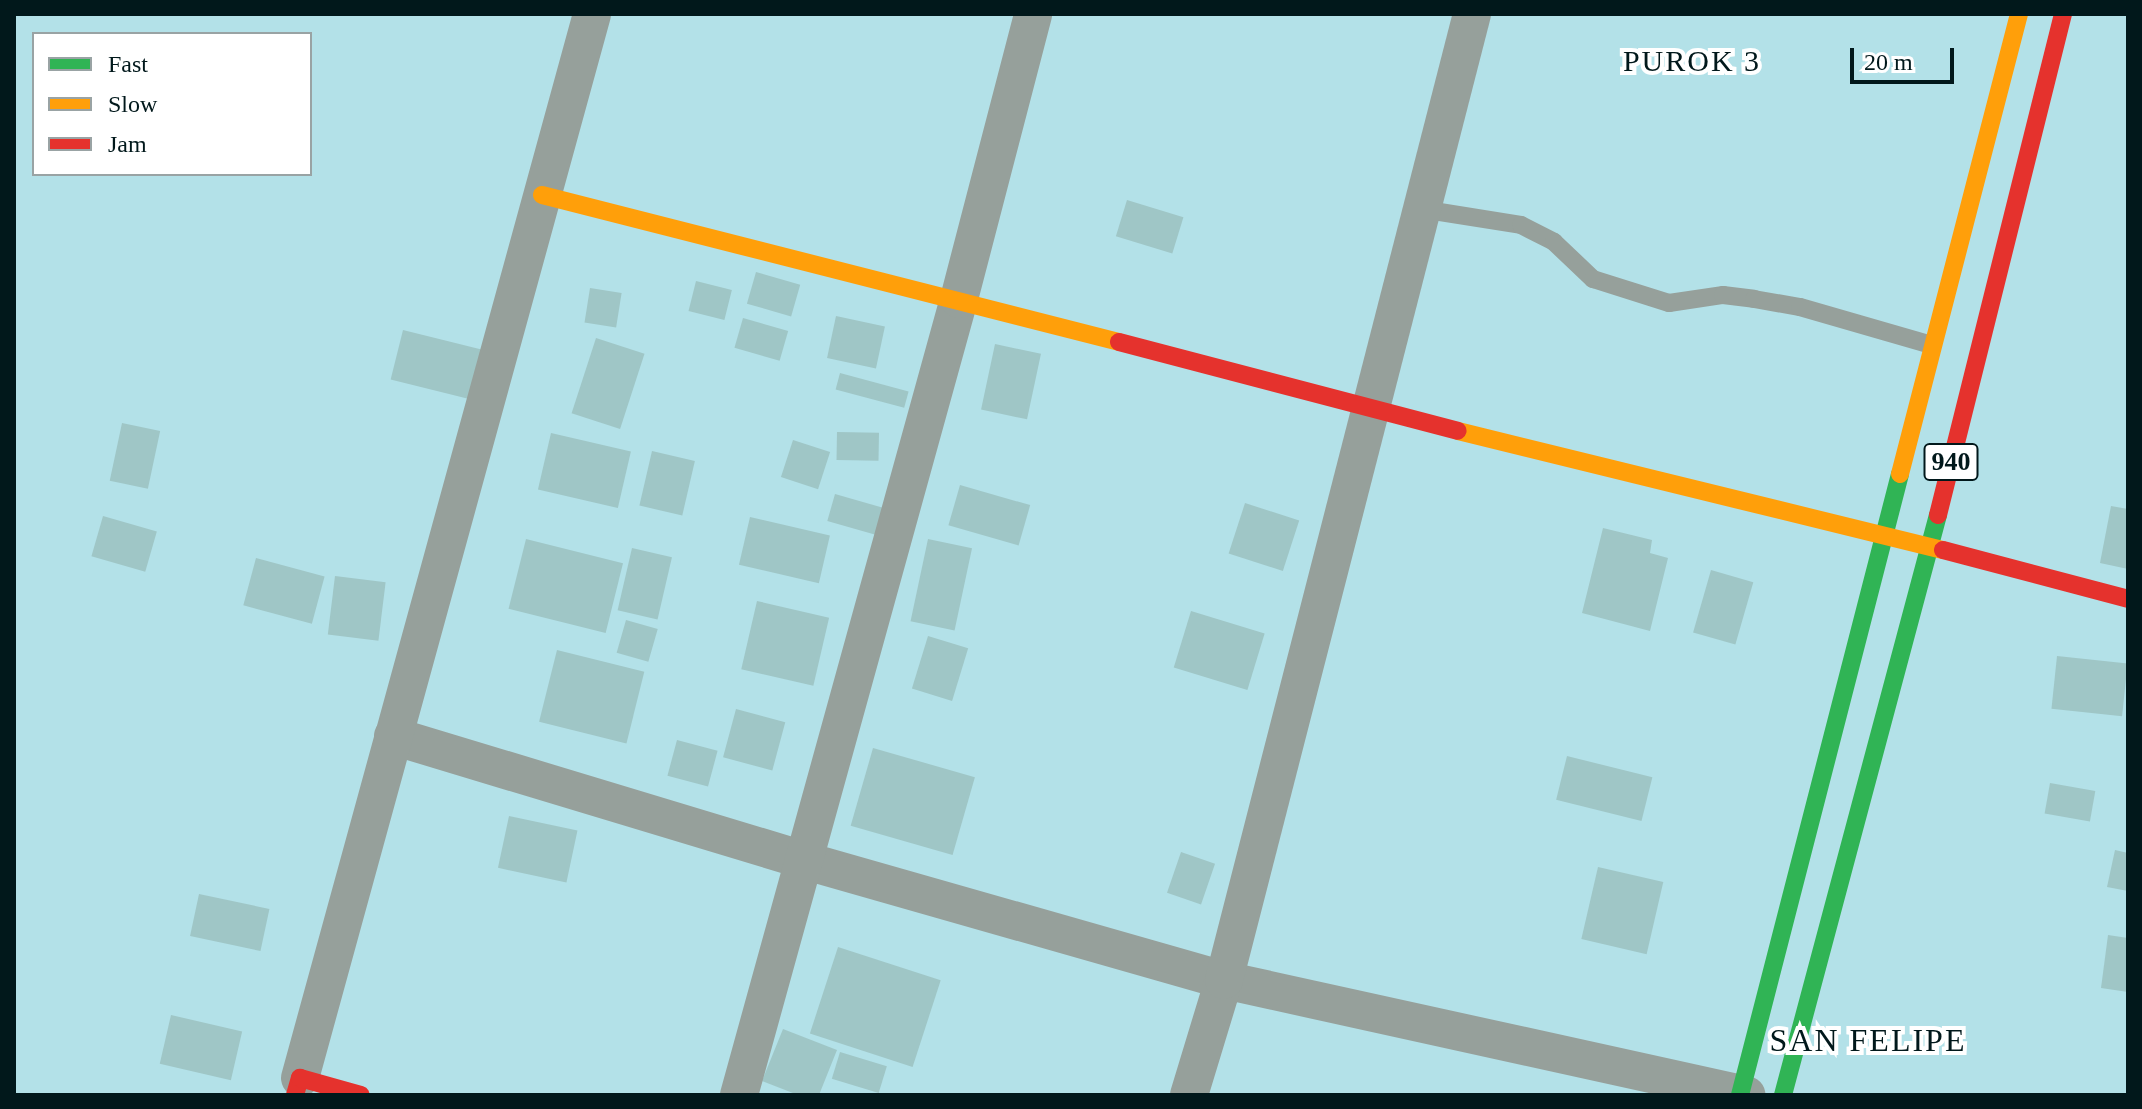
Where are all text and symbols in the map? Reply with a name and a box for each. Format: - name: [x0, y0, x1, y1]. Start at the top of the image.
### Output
- legend: [32, 32, 312, 176]
- scale bar: [1854, 32, 1958, 82]
- district label: PUROK 3: [1623, 43, 1761, 79]
- text: 20 m: [1864, 49, 1913, 75]
- text: Fast: [108, 51, 148, 77]
- text: Slow: [108, 91, 157, 117]
- text: Jam: [108, 131, 147, 157]
- road number: 940: [1923, 440, 1979, 484]
- district label: SAN FELIPE: [1770, 1021, 1966, 1059]

